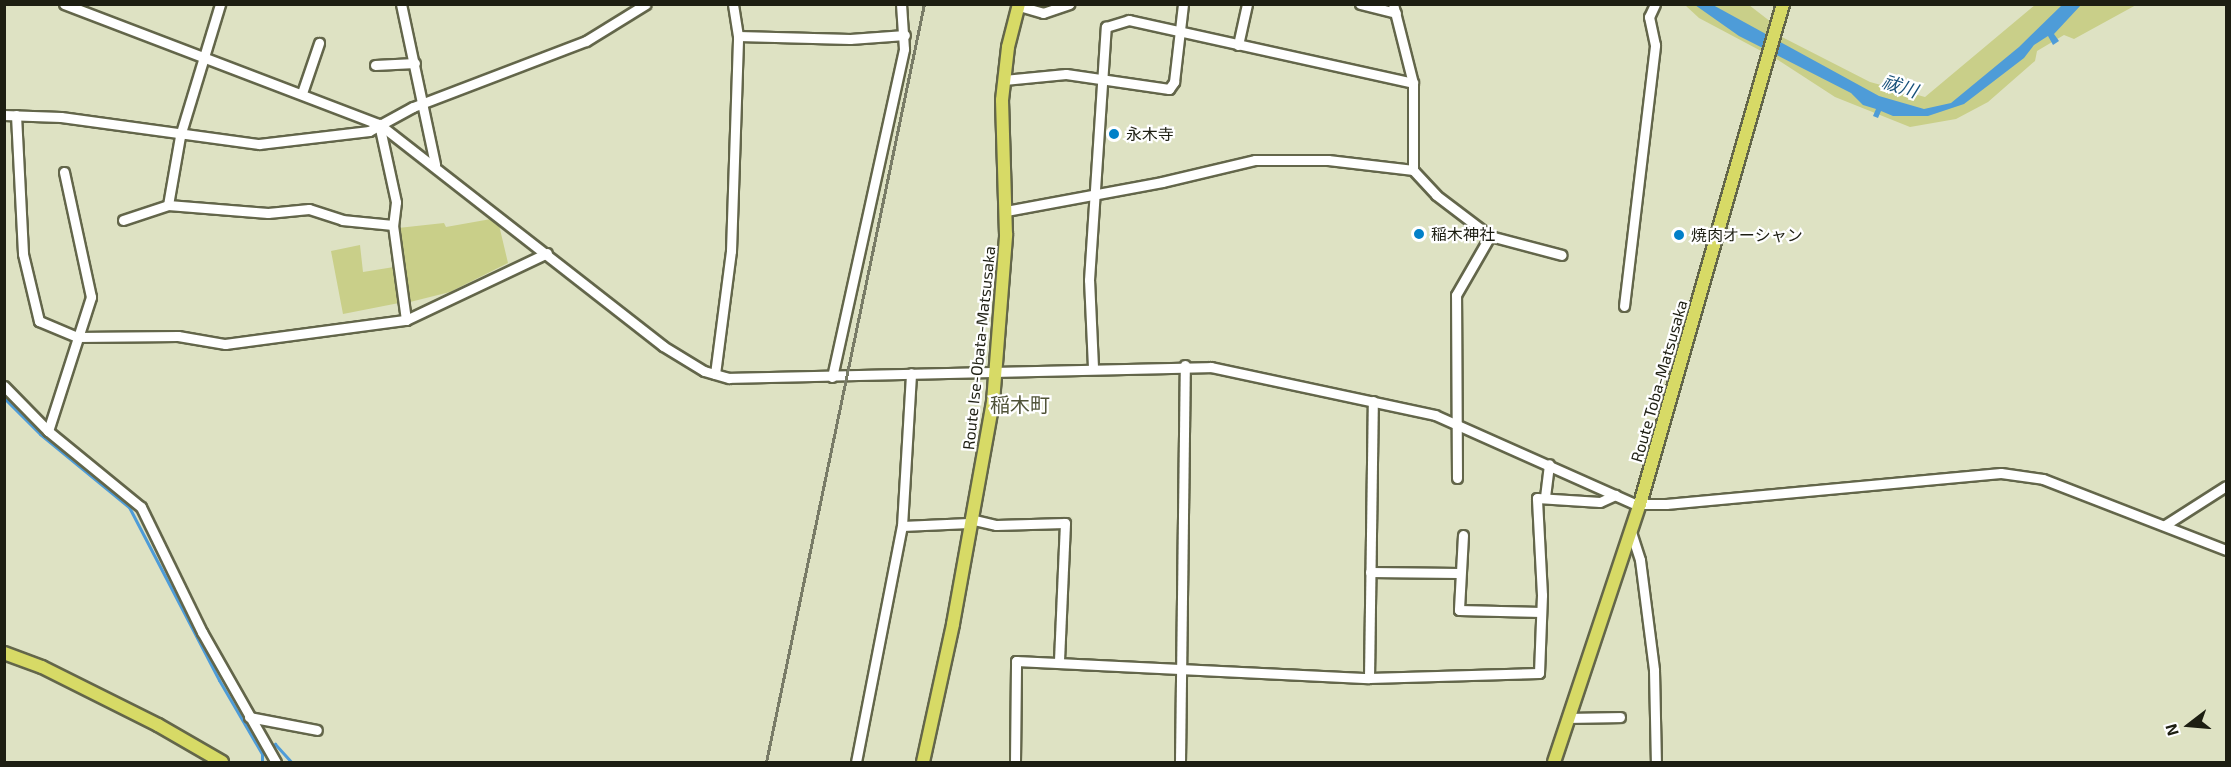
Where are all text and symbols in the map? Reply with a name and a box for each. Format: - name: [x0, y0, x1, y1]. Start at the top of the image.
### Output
- water label: 祓川: [1880, 70, 1920, 102]
- place label: 永木寺: [1126, 124, 1174, 144]
- marker: 永木寺: [1107, 127, 1121, 141]
- place label: 稲木神社: [1431, 224, 1495, 244]
- place label: 焼肉オーシャン: [1691, 225, 1803, 245]
- marker: 稲木神社: [1412, 227, 1426, 241]
- marker: 焼肉オーシャン: [1672, 228, 1686, 242]
- street label: Route Ise-Obata-Matsusaka: [959, 245, 999, 451]
- street label: Route Toba-Matsusaka: [1627, 298, 1691, 464]
- district label: 稲木町: [990, 392, 1050, 416]
- north arrow: [2159, 695, 2219, 755]
- text: N: [2160, 722, 2182, 738]

